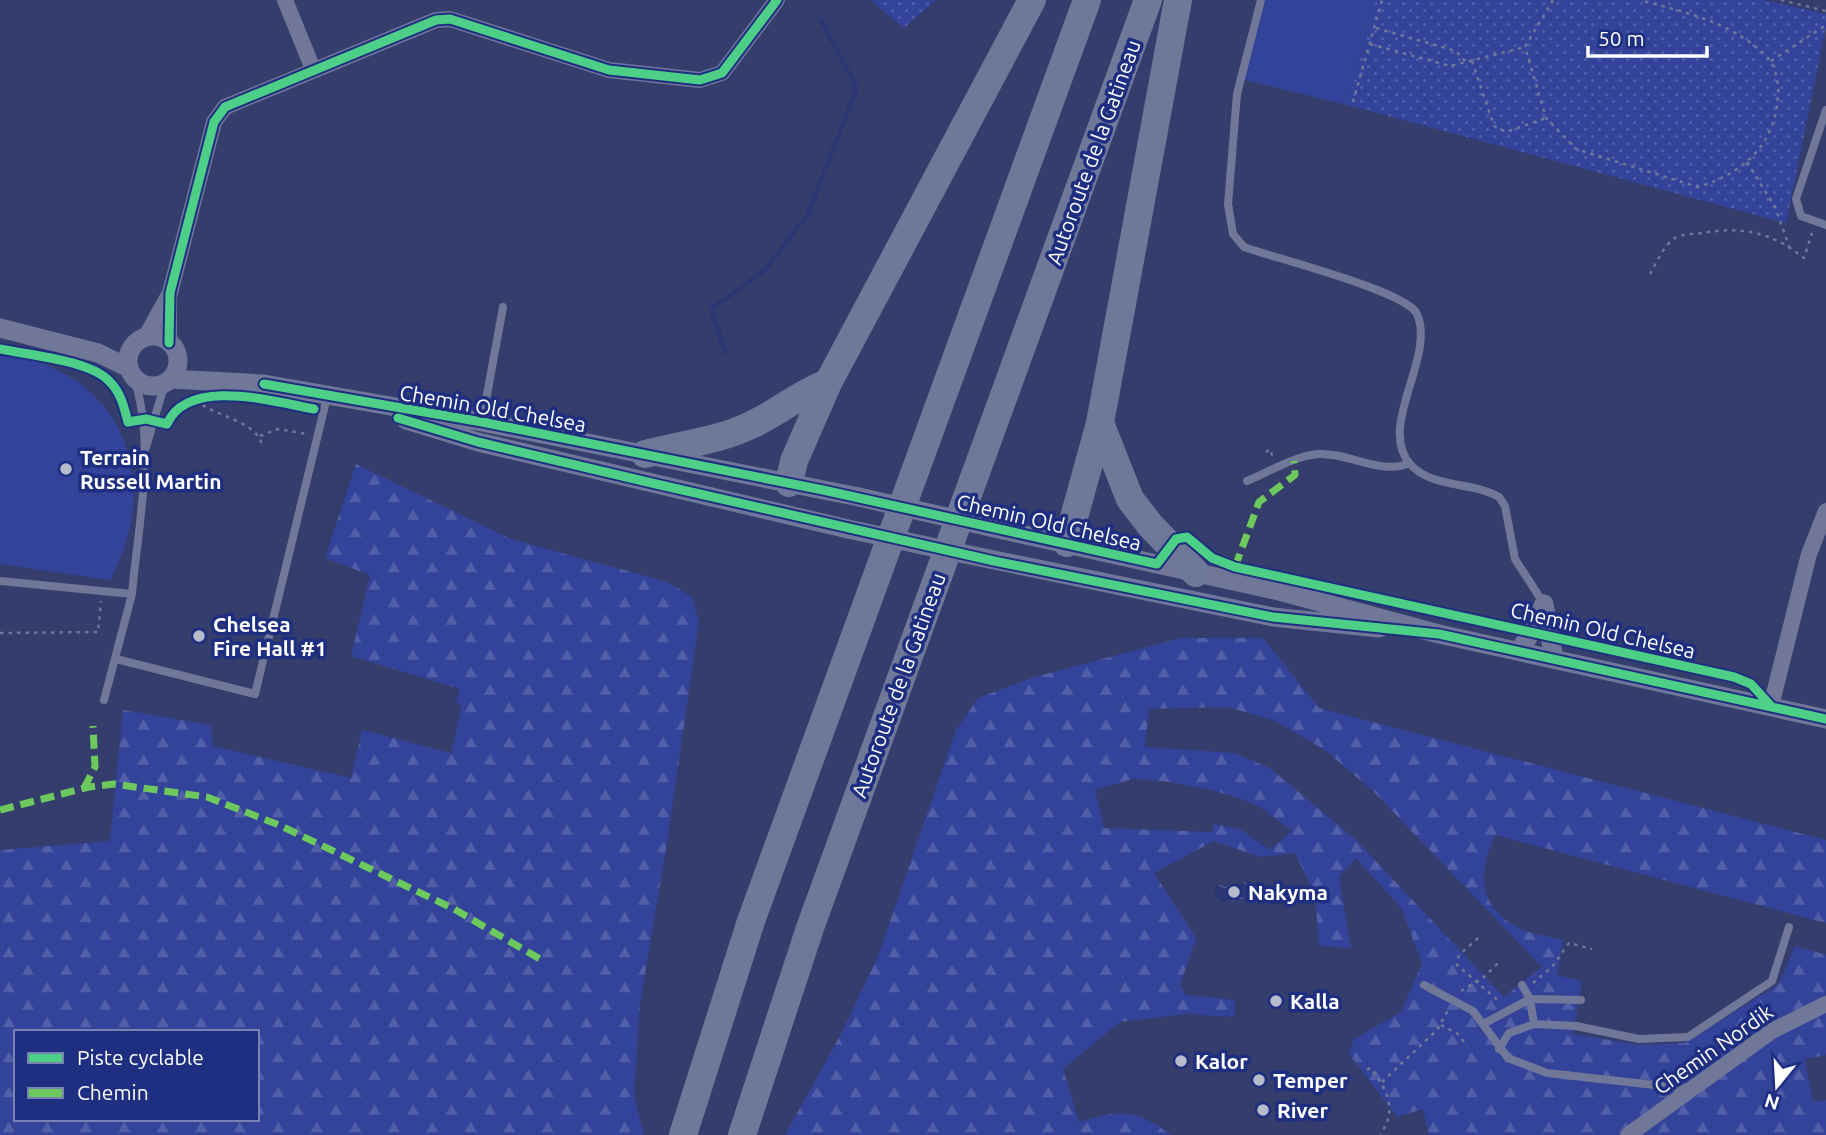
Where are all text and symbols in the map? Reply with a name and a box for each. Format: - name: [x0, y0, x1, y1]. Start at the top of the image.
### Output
- scale bar: [1588, 14, 1707, 58]
- text: 50 m: [1598, 26, 1645, 50]
- street label: Autoroute de la Gatineau: [1041, 36, 1145, 268]
- street label: Chemin Old Chelsea: [398, 380, 588, 436]
- place label: Terrain Russell Martin: [80, 445, 221, 493]
- marker: Terrain Russell Martin: [58, 461, 74, 477]
- street label: Chemin Old Chelsea: [954, 489, 1144, 555]
- street label: Autoroute de la Gatineau: [846, 569, 950, 801]
- street label: Chemin Old Chelsea: [1508, 597, 1698, 663]
- place label: Chelsea Fire Hall #1: [213, 612, 327, 660]
- marker: Chelsea Fire Hall #1: [191, 628, 207, 644]
- place label: Nakyma: [1248, 880, 1328, 904]
- marker: Nakyma: [1226, 884, 1242, 900]
- place label: Kalla: [1290, 989, 1340, 1013]
- marker: Kalla: [1268, 993, 1284, 1009]
- street label: Chemin Nordik: [1649, 999, 1777, 1099]
- legend: [14, 1030, 259, 1121]
- text: Piste cyclable: [77, 1045, 204, 1069]
- place label: Kalor: [1195, 1049, 1248, 1073]
- north arrow: [1742, 1051, 1812, 1121]
- marker: Kalor: [1173, 1053, 1189, 1069]
- place label: Temper: [1273, 1068, 1348, 1092]
- marker: Temper: [1251, 1072, 1267, 1088]
- text: Chemin: [77, 1080, 149, 1104]
- text: N: [1762, 1090, 1782, 1115]
- place label: River: [1277, 1098, 1328, 1122]
- marker: River: [1255, 1102, 1271, 1118]

